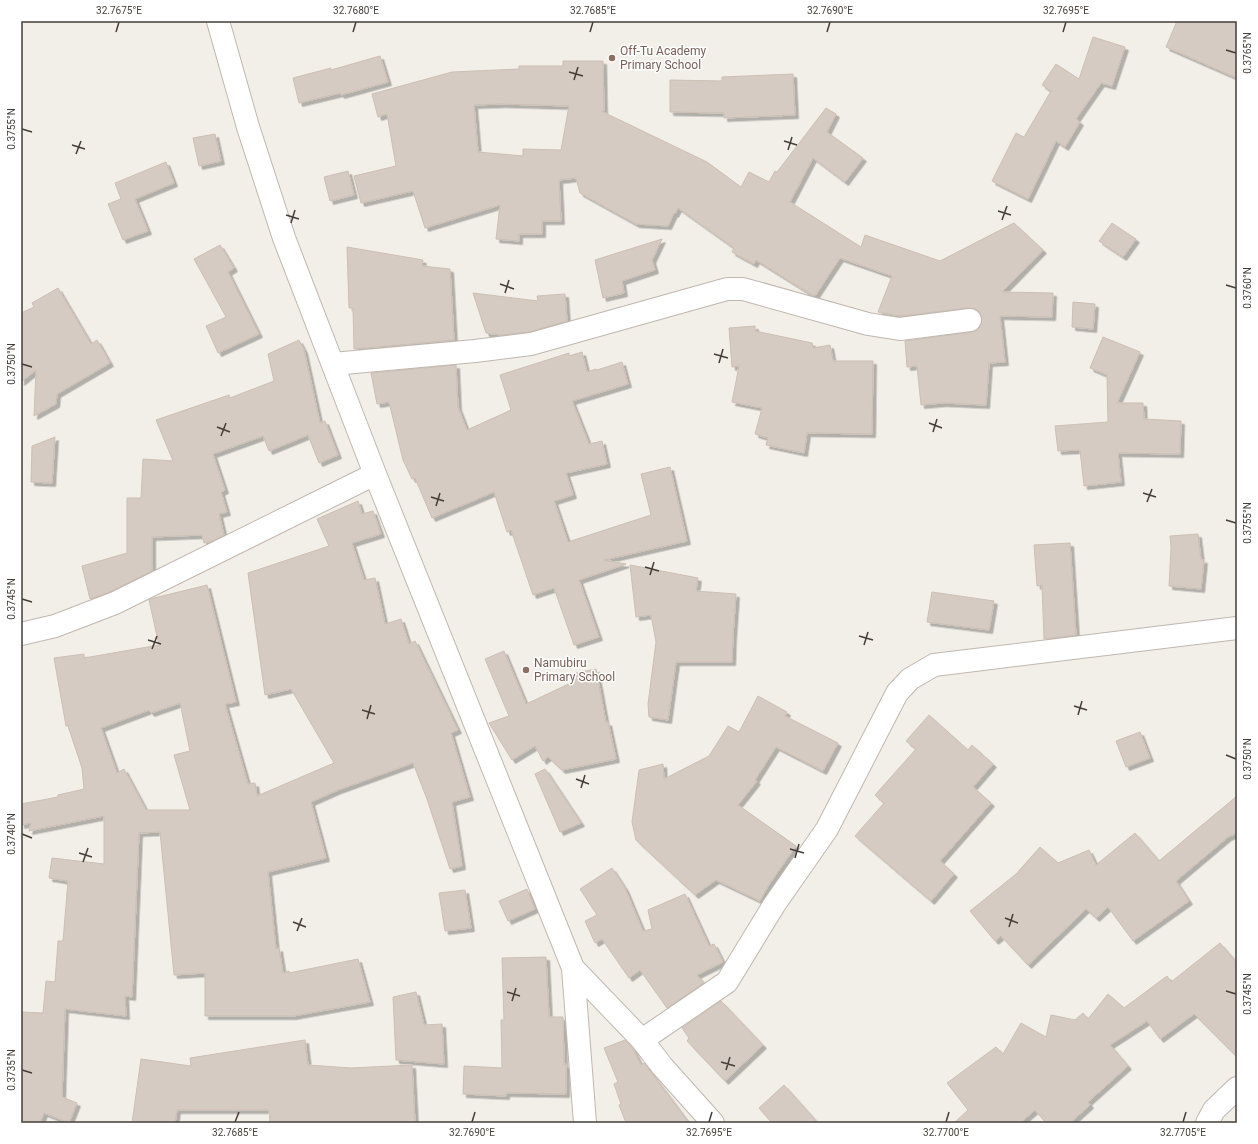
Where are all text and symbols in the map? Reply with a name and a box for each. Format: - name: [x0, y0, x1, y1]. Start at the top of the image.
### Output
- text: 32.7675°E: [96, 5, 142, 16]
- text: 32.7680°E: [333, 5, 379, 16]
- text: 32.7685°E: [570, 5, 616, 16]
- text: 32.7690°E: [807, 5, 853, 16]
- text: 32.7695°E: [1043, 5, 1089, 16]
- text: 0.3765°N: [1242, 32, 1253, 74]
- place label: Off-Tu Academy Primary School: [620, 44, 706, 72]
- marker: Off-Tu Academy Primary School: [607, 53, 617, 63]
- text: 0.3755°N: [6, 108, 17, 150]
- text: 0.3760°N: [1242, 267, 1253, 309]
- text: 0.3750°N: [6, 343, 17, 385]
- text: 0.3755°N: [1242, 502, 1253, 544]
- text: 0.3745°N: [6, 578, 17, 620]
- place label: Namubiru Primary School: [534, 656, 615, 684]
- marker: Namubiru Primary School: [521, 665, 531, 675]
- text: 0.3750°N: [1242, 738, 1253, 780]
- text: 0.3740°N: [6, 813, 17, 855]
- text: 0.3745°N: [1242, 973, 1253, 1015]
- text: 0.3735°N: [6, 1049, 17, 1091]
- text: 32.7685°E: [212, 1127, 258, 1138]
- text: 32.7690°E: [449, 1127, 495, 1138]
- text: 32.7695°E: [686, 1127, 732, 1138]
- text: 32.7700°E: [923, 1127, 969, 1138]
- text: 32.7705°E: [1160, 1127, 1206, 1138]

